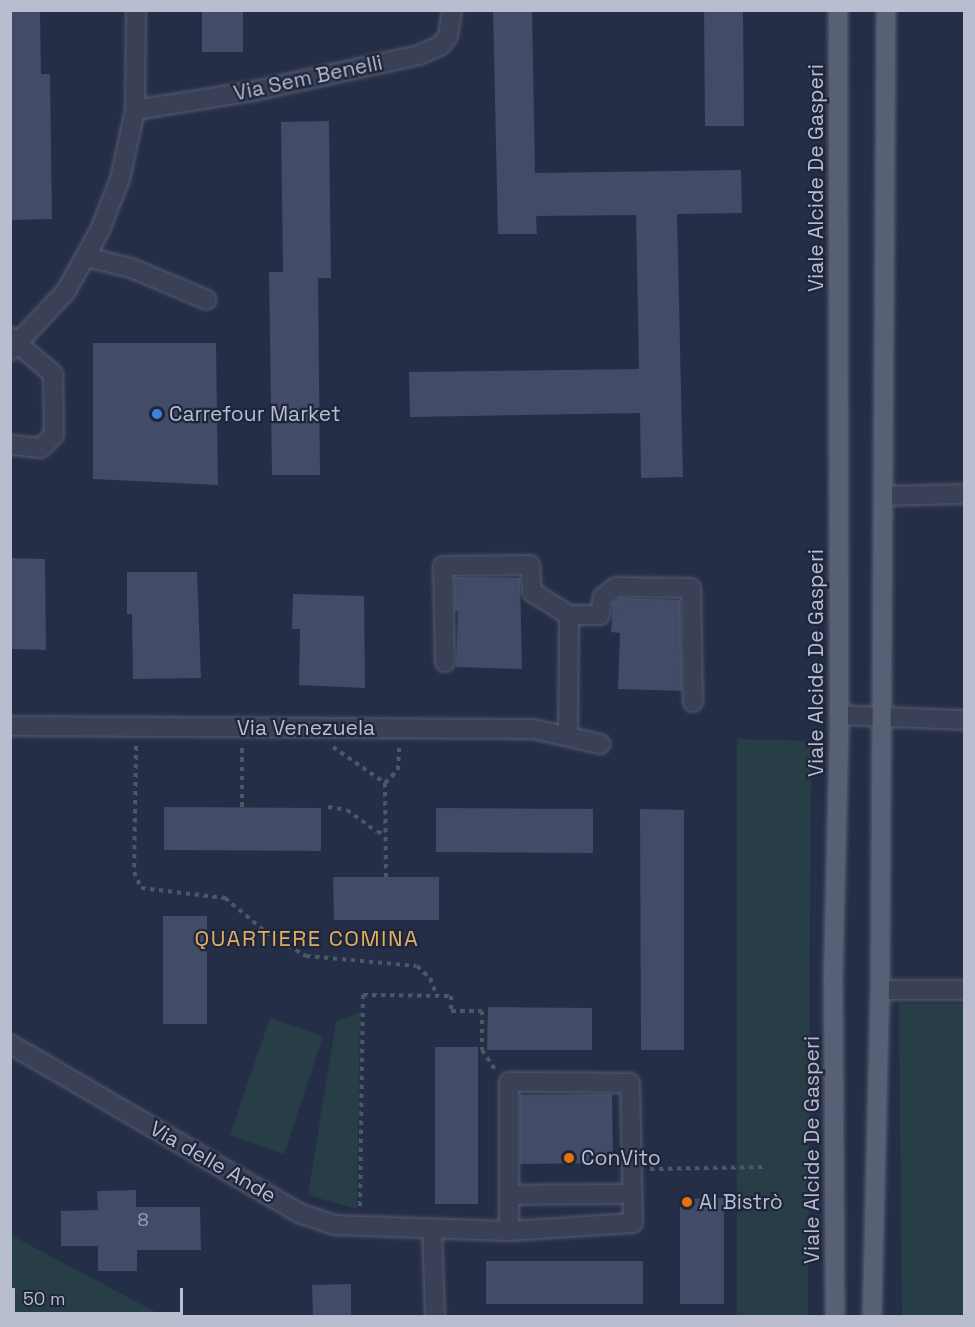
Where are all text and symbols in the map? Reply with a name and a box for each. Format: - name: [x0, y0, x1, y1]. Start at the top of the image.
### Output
- street label: Via Sem Benelli: [231, 50, 385, 106]
- street label: Viale Alcide De Gasperi: [803, 64, 829, 292]
- place label: Carrefour Market: [169, 401, 341, 427]
- marker: Carrefour Market: [150, 407, 164, 421]
- street label: Viale Alcide De Gasperi: [803, 549, 829, 777]
- street label: Via Venezuela: [237, 715, 375, 741]
- district label: QUARTIERE COMINA: [195, 926, 419, 952]
- street label: Viale Alcide De Gasperi: [799, 1036, 825, 1264]
- street label: Via delle Ande: [145, 1116, 281, 1208]
- place label: ConVito: [581, 1145, 661, 1171]
- marker: ConVito: [562, 1151, 576, 1165]
- place label: Al Bistrò: [699, 1189, 783, 1215]
- marker: Al Bistrò: [680, 1195, 694, 1209]
- house number: 8: [137, 1209, 149, 1231]
- scale bar: [15, 1276, 186, 1314]
- text: 50 m: [23, 1287, 65, 1310]

